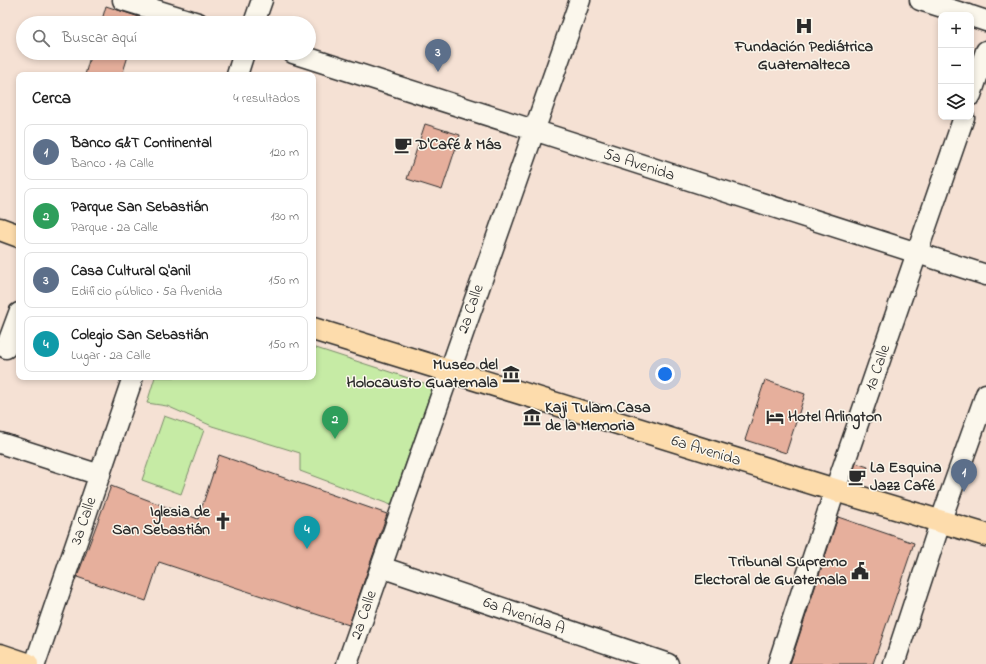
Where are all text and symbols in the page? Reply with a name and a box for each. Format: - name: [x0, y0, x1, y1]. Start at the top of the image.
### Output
- map controls: [938, 12, 974, 120]
- button: +: [938, 12, 974, 48]
- search box: [16, 16, 316, 60]
- hospital icon: Fundación Pediátrica Guatemalteca: [794, 16, 814, 36]
- icon: search: [30, 27, 52, 49]
- text: Buscar aquí: [62, 27, 137, 49]
- place label: Fundación Pediátrica Guatemalteca: [734, 35, 874, 77]
- pin: 3: [425, 39, 451, 72]
- button: −: [938, 48, 974, 84]
- button: layers: [938, 84, 974, 120]
- text: Cerca: [32, 86, 71, 111]
- text: 4 resultados: [233, 89, 300, 108]
- text: Banco G&T Continental: [71, 132, 212, 154]
- place label: D'Café & Más: [415, 133, 502, 157]
- cafe icon: D'Café & Más: [393, 135, 413, 155]
- street label: 5a Avenida: [600, 142, 678, 188]
- text: 1: [44, 143, 48, 162]
- text: 120 m: [269, 143, 299, 162]
- text: Banco · 1a Calle: [71, 154, 154, 173]
- text: Parque San Sebastián: [71, 196, 208, 218]
- text: 2: [43, 207, 49, 226]
- text: 130 m: [271, 207, 299, 226]
- text: Parque · 2a Calle: [71, 218, 158, 237]
- text: Casa Cultural Q'anil: [71, 260, 191, 282]
- text: 3: [43, 271, 49, 290]
- text: 150 m: [268, 271, 299, 290]
- street label: 2a Calle: [451, 280, 491, 337]
- text: Edificio público · 5a Avenida: [71, 282, 222, 301]
- text: Colegio San Sebastián: [71, 324, 208, 346]
- text: 4: [43, 335, 49, 354]
- text: 150 m: [268, 335, 299, 354]
- street label: 1a Calle: [859, 341, 897, 394]
- text: Lugar · 2a Calle: [71, 346, 150, 365]
- place label: Museo del Holocausto Guatemala: [346, 353, 498, 395]
- museum icon: Museo del Holocausto Guatemala: [501, 364, 521, 384]
- your location: [655, 364, 675, 384]
- place label: Kaji Tulam Casa de la Memoria: [545, 396, 651, 438]
- place label: Hotel Arlington: [788, 405, 882, 430]
- pin: 2: [322, 406, 348, 439]
- museum icon: Kaji Tulam Casa de la Memoria: [522, 407, 542, 427]
- hotel icon: Hotel Arlington: [765, 407, 785, 427]
- street label: 6a Avenida: [668, 429, 744, 473]
- place label: La Esquina Jazz Café: [870, 456, 942, 498]
- pin: 1: [951, 459, 977, 492]
- cafe icon: La Esquina Jazz Café: [847, 467, 867, 487]
- street label: 3a Calle: [65, 493, 104, 548]
- place label: Iglesia de San Sebastián: [112, 500, 211, 542]
- church icon: Iglesia de San Sebastián: [213, 511, 233, 531]
- pin: 4: [294, 516, 320, 549]
- place label: Tribunal Supremo Electoral de Guatemala: [693, 550, 847, 592]
- public building icon: Tribunal Supremo Electoral de Guatemala: [850, 561, 870, 581]
- street label: 2a Calle: [344, 586, 384, 643]
- street label: 6a Avenida A: [480, 591, 569, 641]

